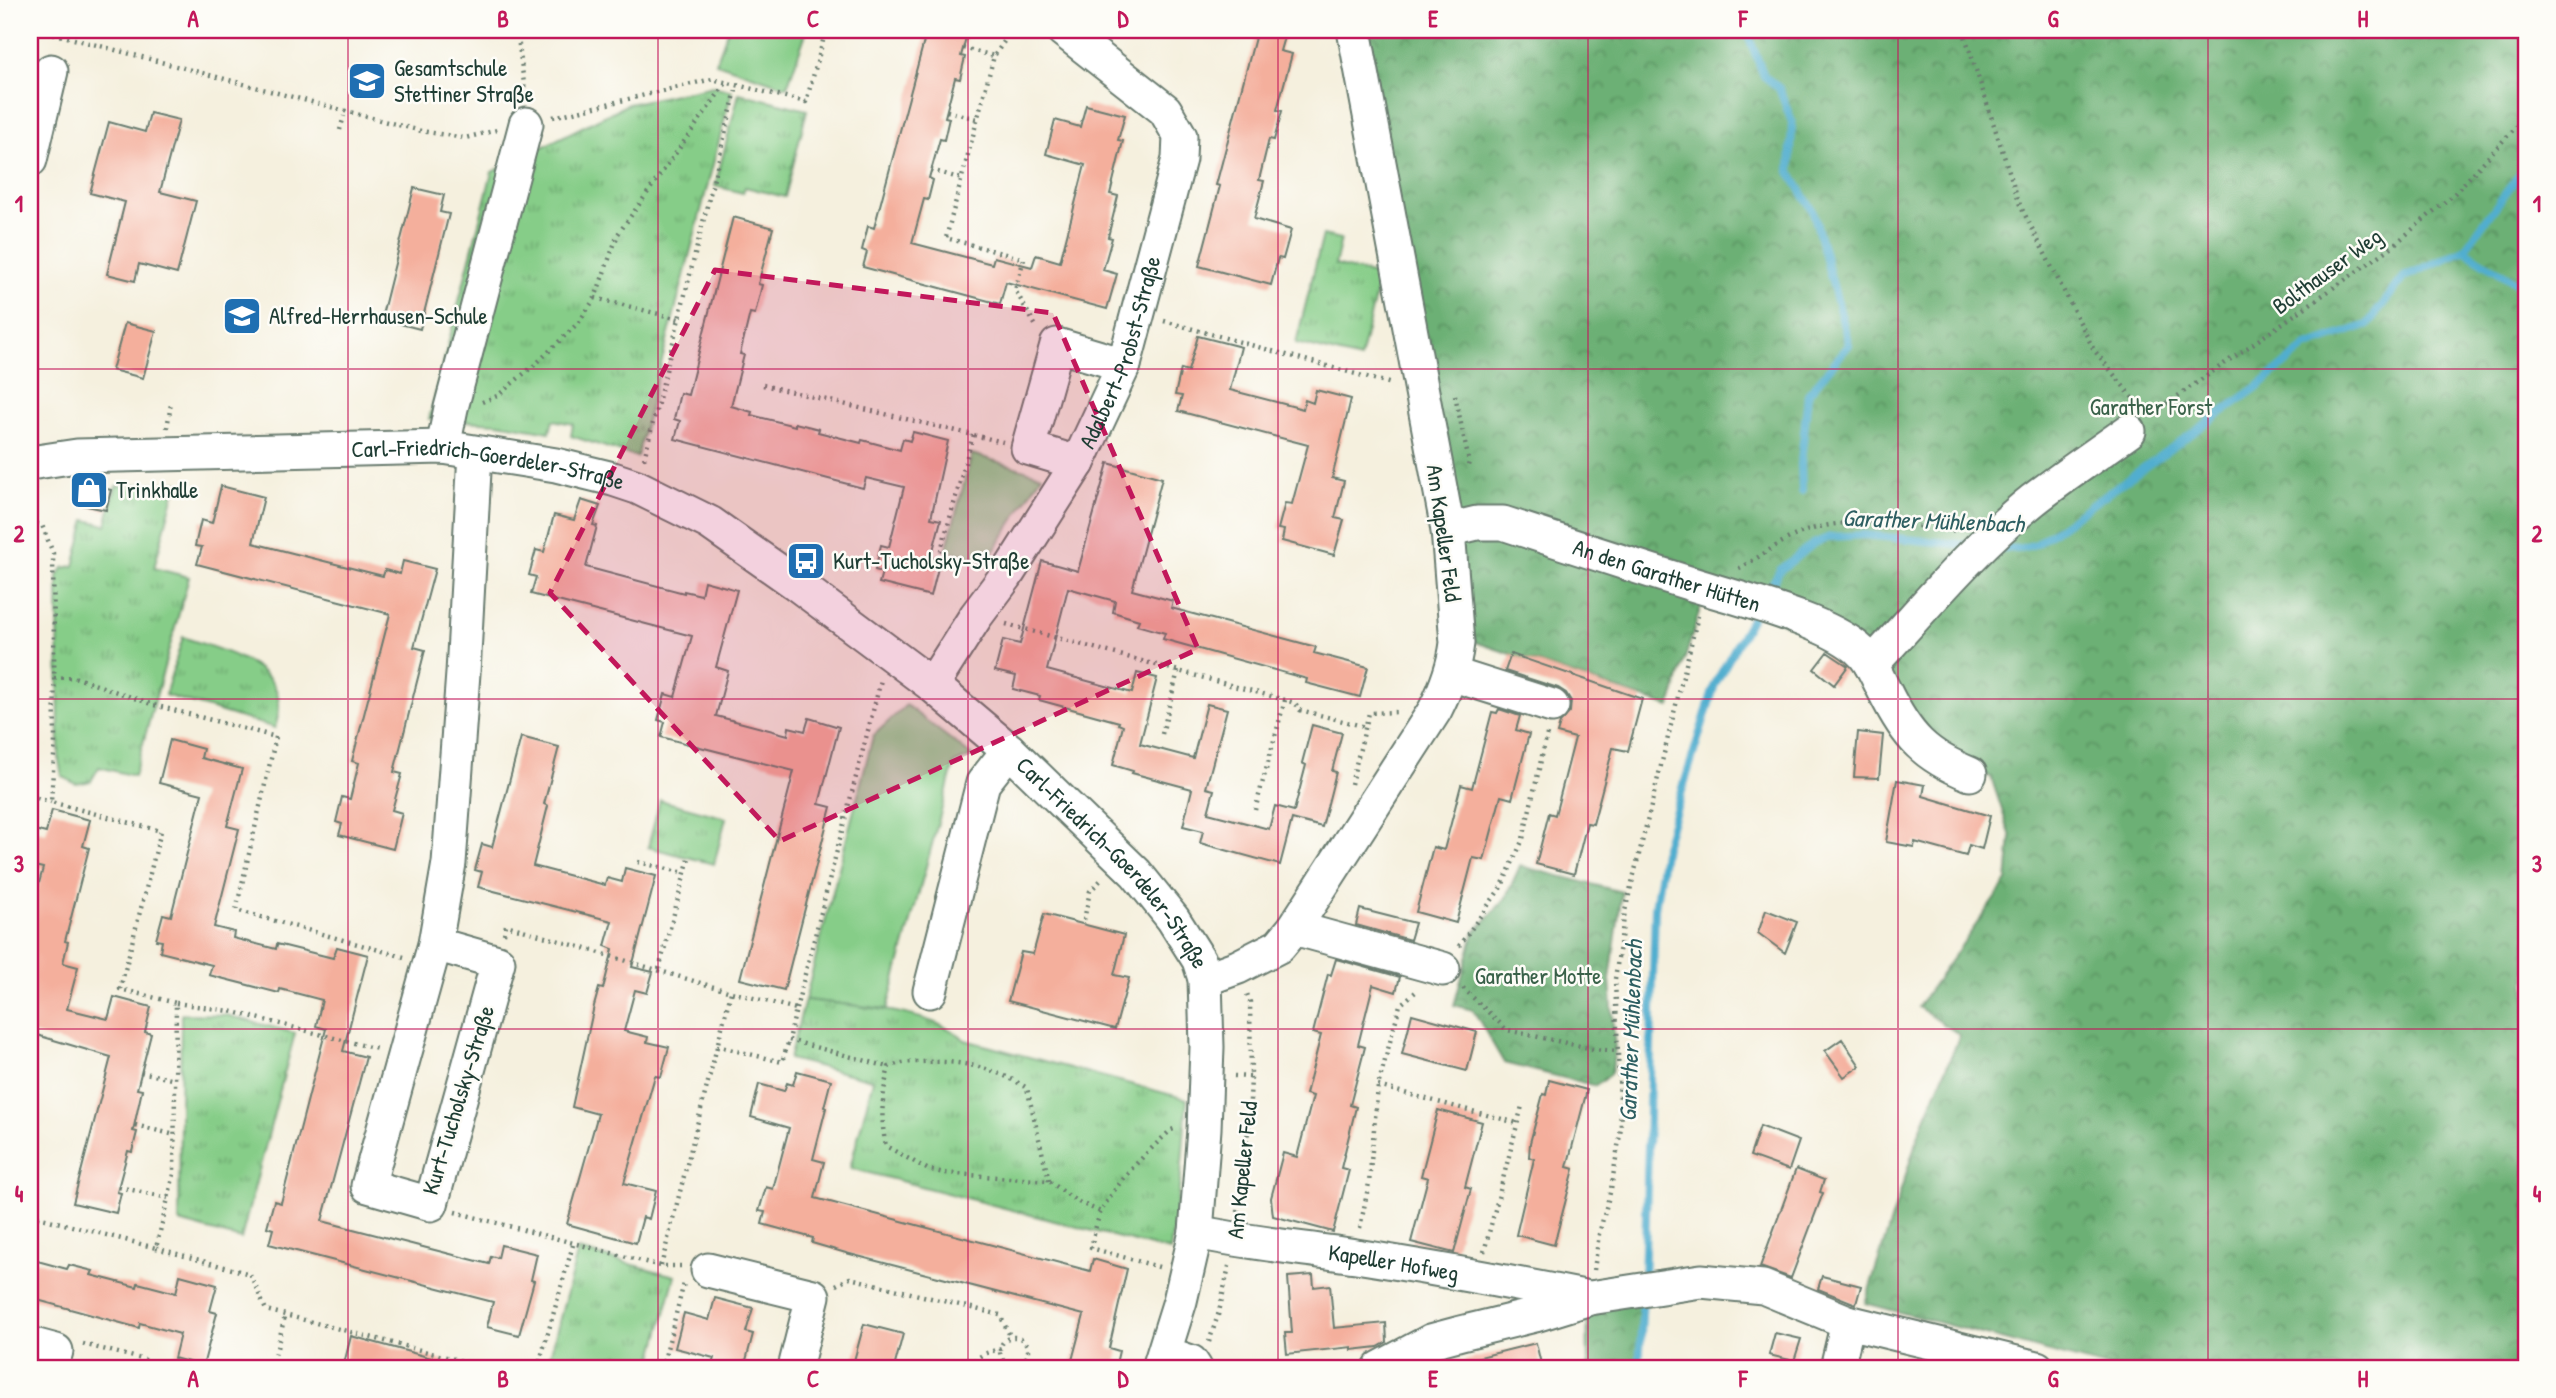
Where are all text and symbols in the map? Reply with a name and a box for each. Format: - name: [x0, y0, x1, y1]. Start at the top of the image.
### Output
- text: A: [187, 3, 199, 34]
- text: B: [497, 3, 509, 34]
- text: C: [807, 3, 819, 34]
- text: D: [1118, 3, 1130, 34]
- text: E: [1428, 3, 1439, 34]
- text: F: [1738, 3, 1749, 34]
- text: G: [2047, 3, 2059, 34]
- text: H: [2358, 3, 2369, 34]
- place label: Gesamtschule Stettiner Straße: [394, 52, 534, 109]
- school or university icon: Gesamtschule Stettiner Straße: [346, 60, 388, 102]
- text: 1: [15, 188, 23, 219]
- text: 1: [2533, 188, 2541, 219]
- street label: Bolthauser Weg: [2266, 220, 2388, 321]
- street label: Adalbert-Probst-Straße: [1071, 252, 1167, 453]
- school or university icon: Alfred-Herrhausen-Schule: [221, 295, 263, 337]
- place label: Alfred-Herrhausen-Schule: [269, 300, 488, 331]
- park label: Garather Forst: [2090, 391, 2213, 422]
- street label: Carl-Friedrich-Goerdeler-Straße: [351, 431, 629, 497]
- street label: Am Kapeller Feld: [1420, 462, 1469, 604]
- shop icon: Trinkhalle: [68, 469, 110, 511]
- place label: Trinkhalle: [116, 474, 198, 505]
- water label: Garather Mühlenbach: [1842, 501, 2026, 539]
- text: 2: [14, 518, 25, 549]
- text: 2: [2532, 518, 2543, 549]
- street label: An den Garather Hütten: [1569, 531, 1765, 619]
- bus stop icon: Kurt-Tucholsky-Straße: [785, 540, 827, 582]
- place label: Kurt-Tucholsky-Straße: [833, 545, 1029, 576]
- street label: Carl-Friedrich-Goerdeler-Straße: [1010, 750, 1217, 972]
- text: 3: [14, 848, 24, 879]
- text: 3: [2532, 848, 2542, 879]
- water label: Garather Mühlenbach: [1611, 938, 1649, 1122]
- park label: Garather Motte: [1475, 960, 1601, 991]
- street label: Kurt-Tucholsky-Straße: [414, 1001, 501, 1198]
- street label: Am Kapeller Feld: [1219, 1100, 1264, 1240]
- text: 4: [15, 1178, 24, 1209]
- text: 4: [2533, 1178, 2542, 1209]
- street label: Kapeller Hofweg: [1326, 1236, 1461, 1288]
- text: A: [187, 1363, 199, 1394]
- text: B: [497, 1363, 509, 1394]
- text: C: [807, 1363, 819, 1394]
- text: D: [1118, 1363, 1130, 1394]
- text: E: [1428, 1363, 1439, 1394]
- text: F: [1738, 1363, 1749, 1394]
- text: G: [2047, 1363, 2059, 1394]
- text: H: [2358, 1363, 2369, 1394]

